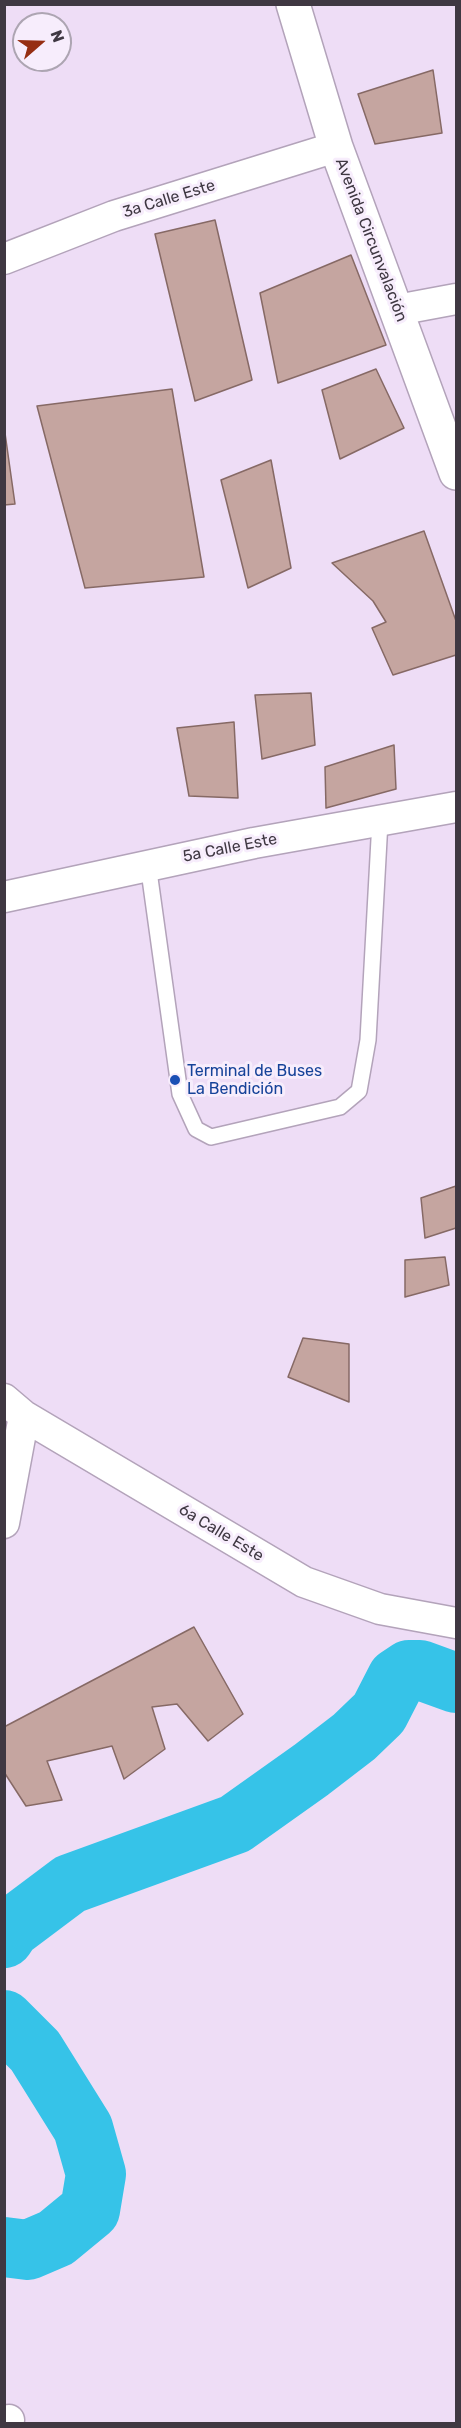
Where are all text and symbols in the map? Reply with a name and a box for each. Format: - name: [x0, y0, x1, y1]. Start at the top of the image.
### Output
- north arrow: [12, 12, 72, 72]
- text: N: [47, 28, 68, 45]
- street label: Avenida Circunvalación: [331, 156, 411, 324]
- street label: 3a Calle Este: [120, 176, 218, 222]
- street label: 5a Calle Este: [181, 829, 279, 867]
- place label: Terminal de Buses La Bendición: [187, 1061, 322, 1099]
- marker: Terminal de Buses La Bendición: [168, 1073, 182, 1087]
- street label: 6a Calle Este: [175, 1500, 267, 1566]

